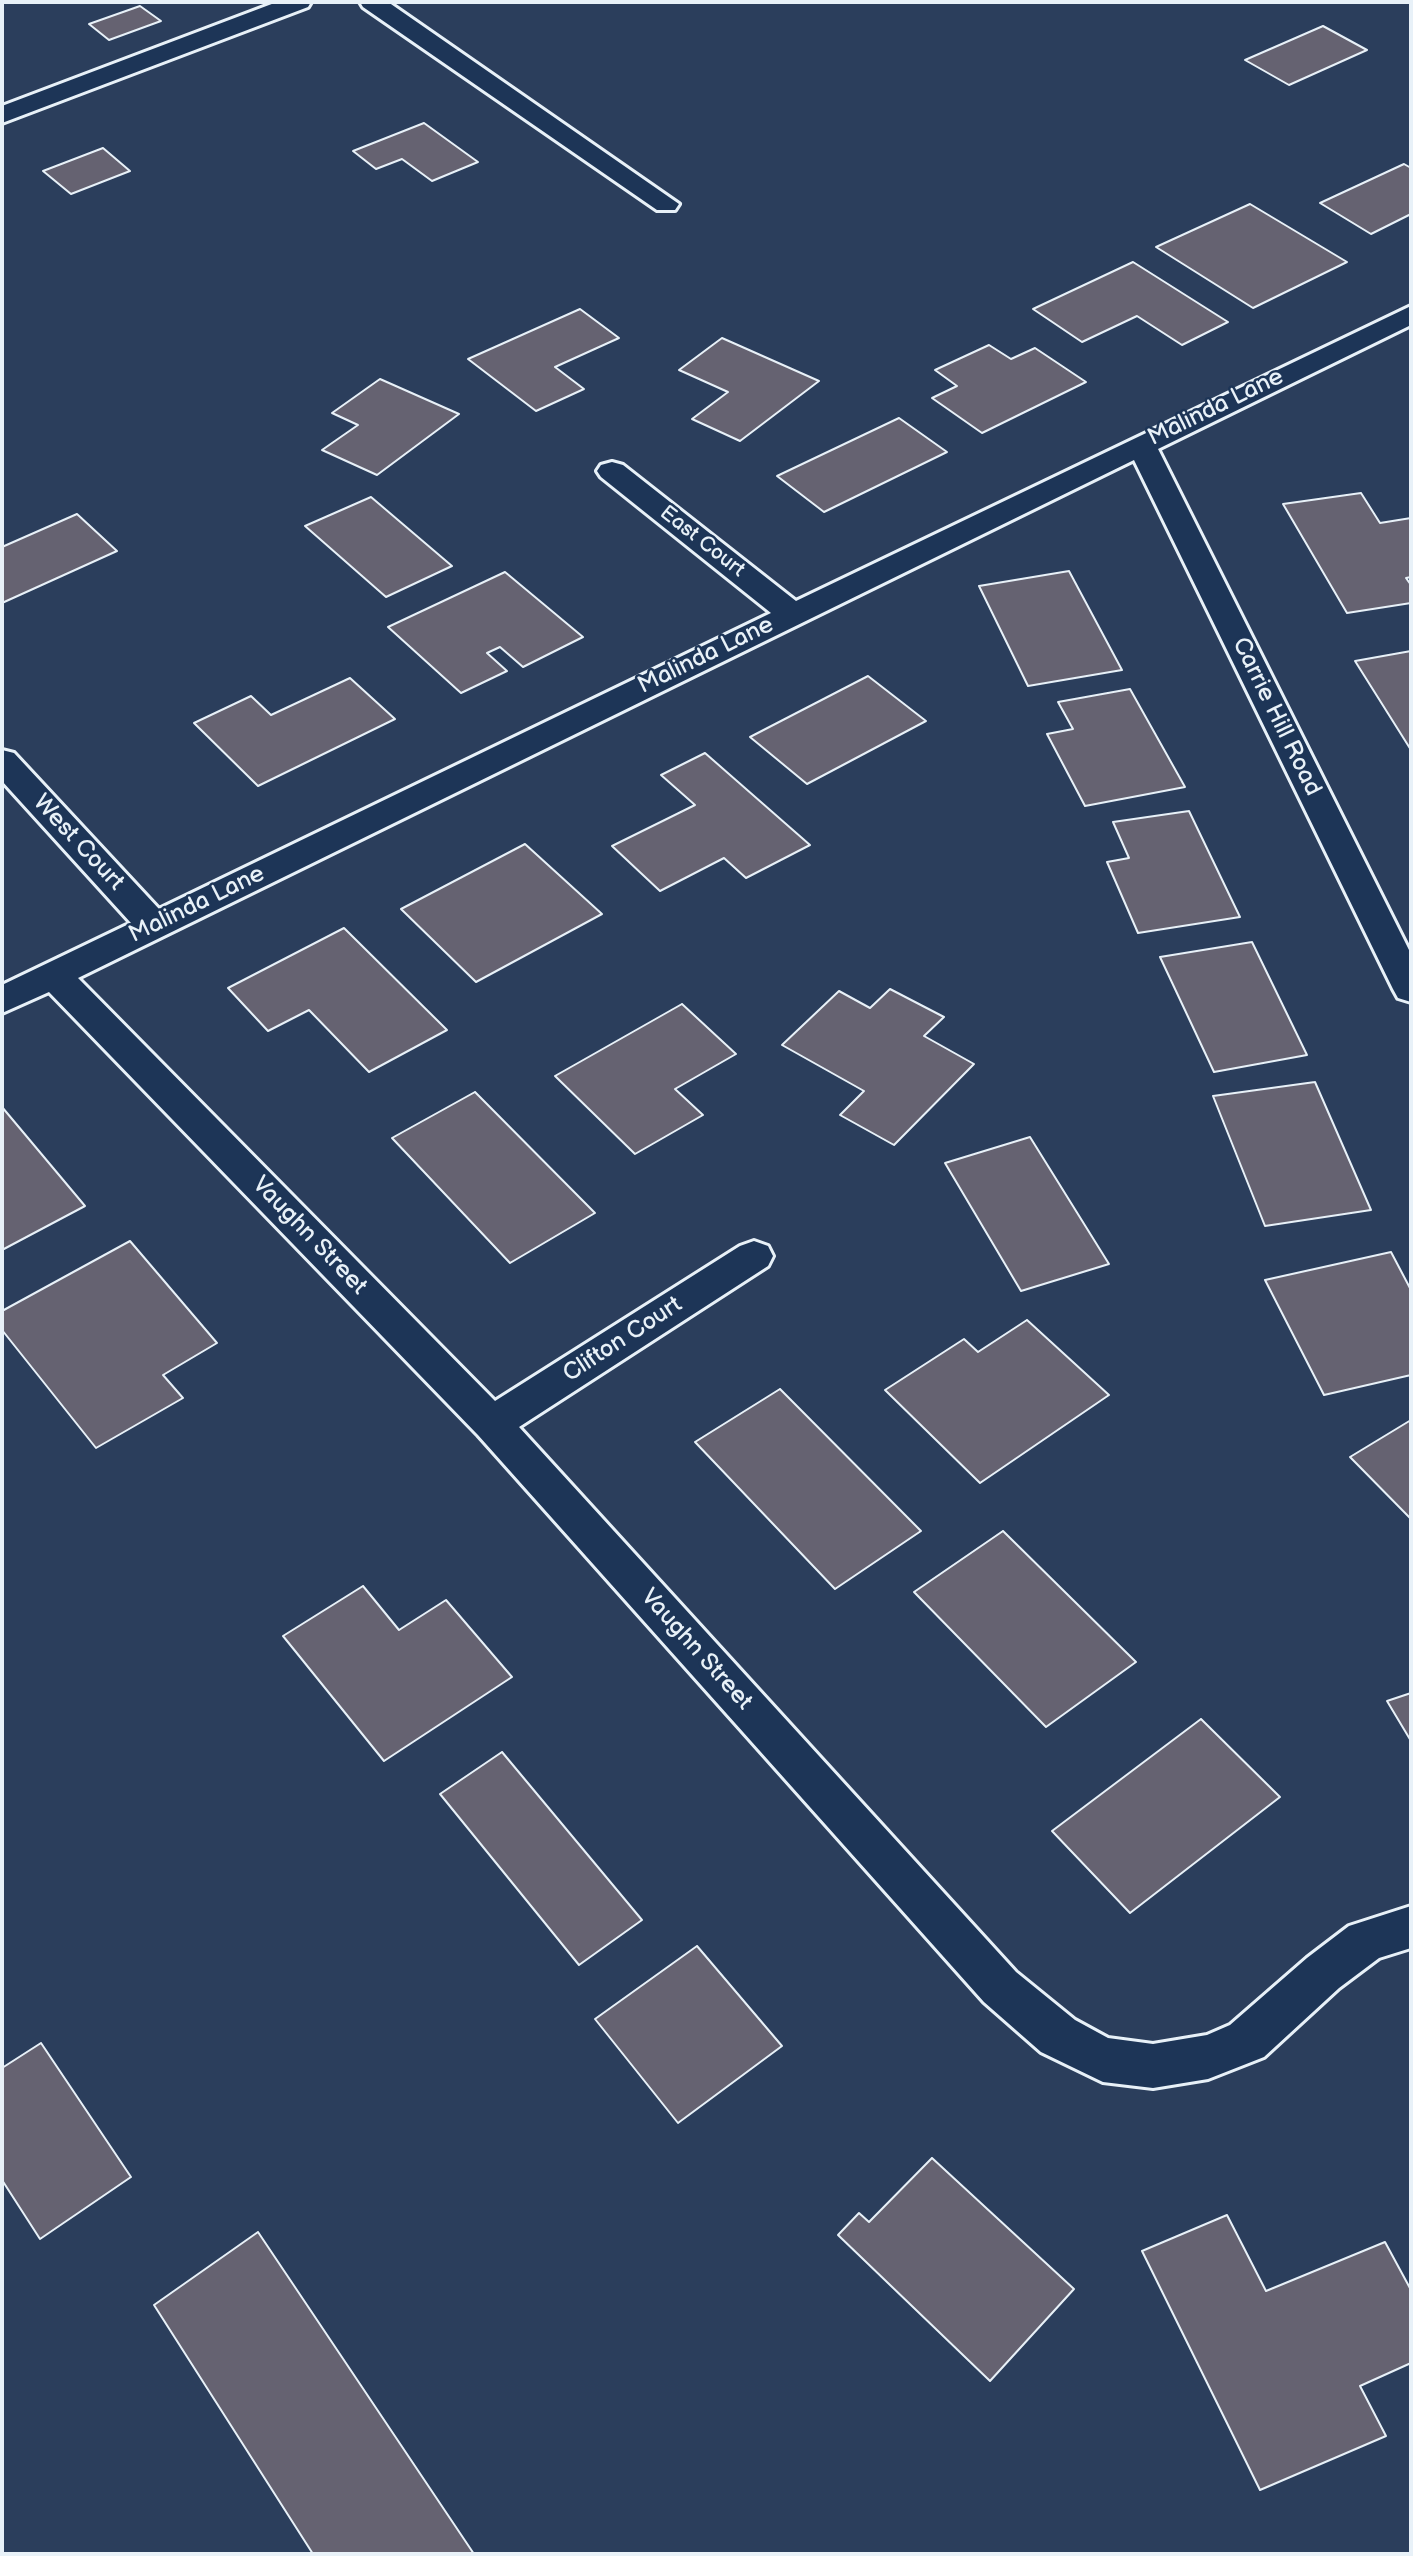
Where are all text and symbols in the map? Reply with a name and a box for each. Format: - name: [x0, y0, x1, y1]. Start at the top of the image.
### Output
- street label: Malinda Lane: [1144, 363, 1288, 453]
- street label: East Court: [655, 501, 749, 583]
- street label: Malinda Lane: [634, 611, 778, 701]
- street label: Carrie Hill Road: [1225, 633, 1327, 801]
- street label: West Court: [26, 789, 130, 897]
- street label: Malinda Lane: [125, 860, 269, 950]
- street label: Vaughn Street: [246, 1171, 372, 1301]
- street label: Clifton Court: [558, 1291, 688, 1389]
- street label: Vaughn Street: [634, 1584, 758, 1716]

